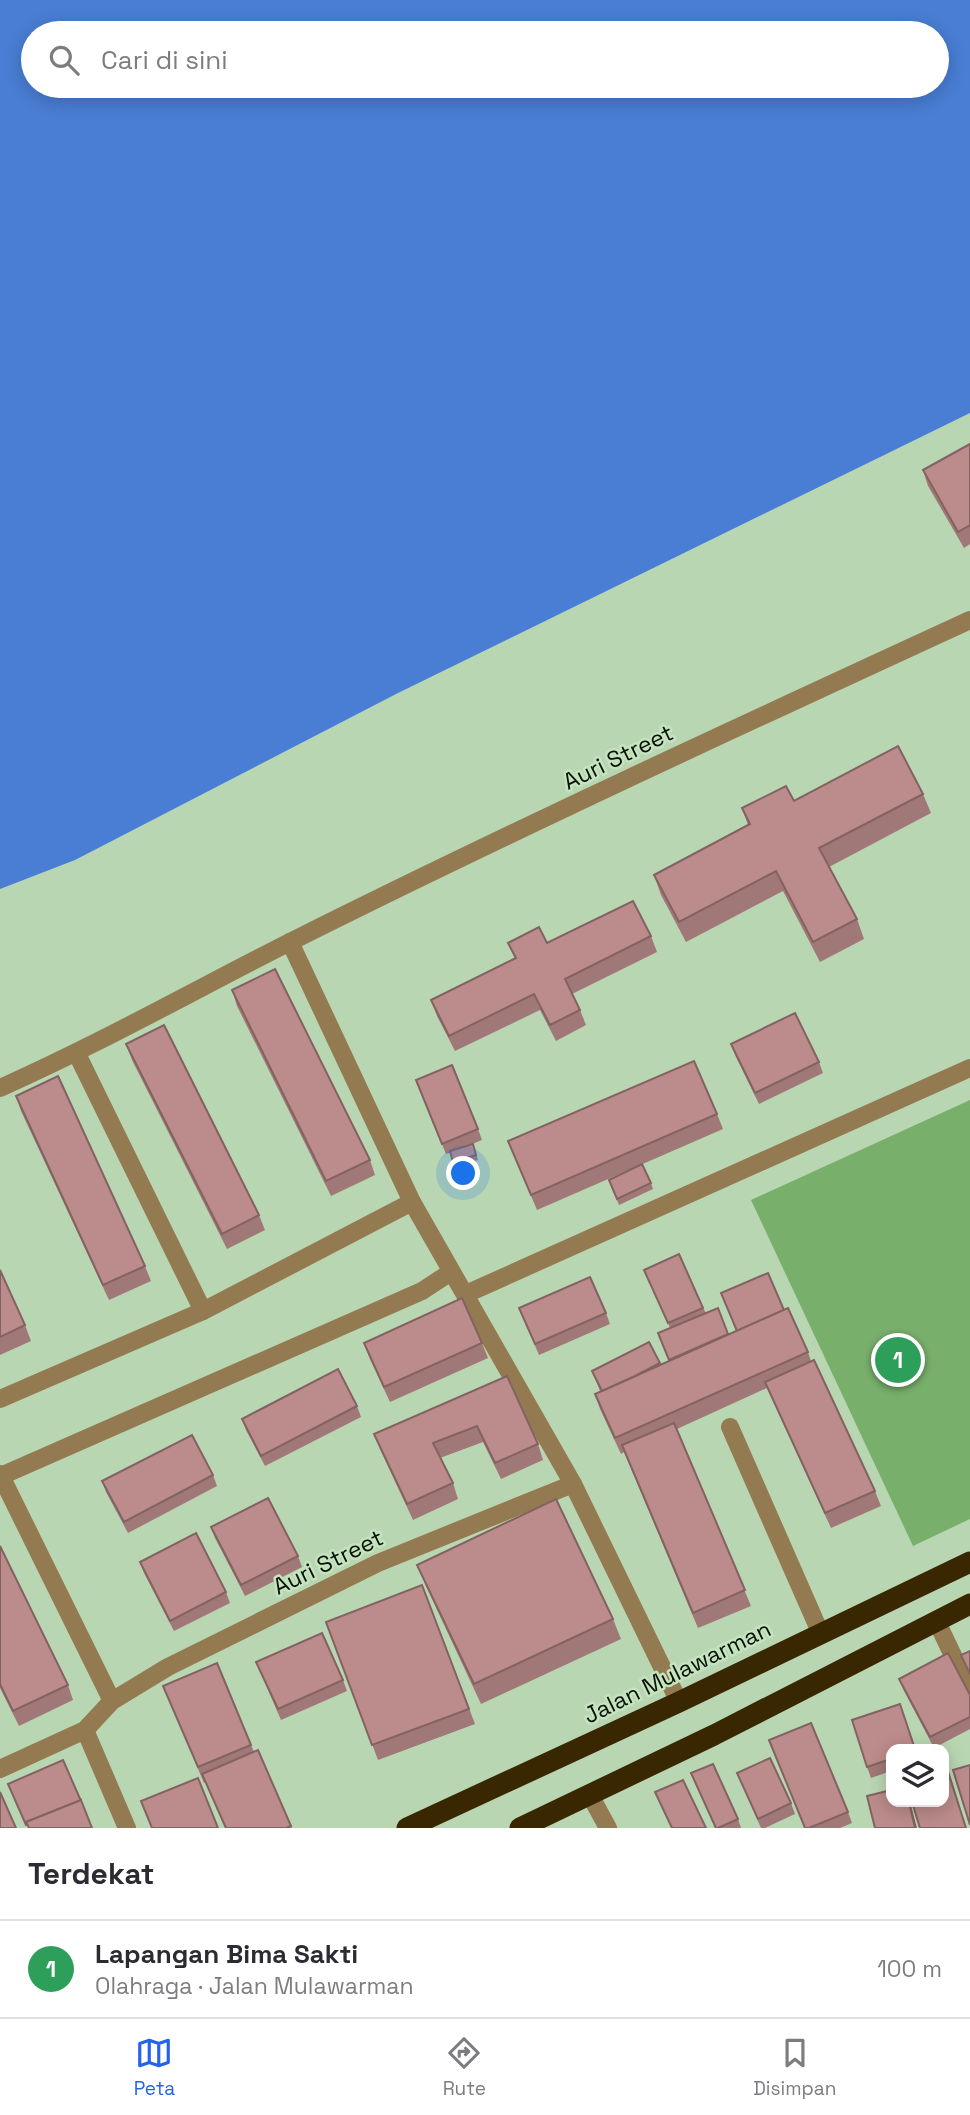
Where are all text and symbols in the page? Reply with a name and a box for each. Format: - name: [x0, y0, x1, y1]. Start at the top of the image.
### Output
- search box: [21, 21, 949, 98]
- icon: search: [45, 41, 83, 79]
- text: Cari di sini: [101, 43, 228, 77]
- street label: Auri Street: [558, 717, 678, 797]
- your location: [446, 1156, 480, 1190]
- pin: 1: [875, 1334, 921, 1386]
- street label: Auri Street: [268, 1522, 388, 1602]
- street label: Jalan Mulawarman: [578, 1614, 776, 1730]
- map controls: [886, 1744, 949, 1807]
- button: layers: [886, 1744, 949, 1807]
- text: Terdekat: [28, 1854, 154, 1893]
- text: Lapangan Bima Sakti: [95, 1937, 358, 1971]
- text: 1: [46, 1954, 56, 1984]
- text: 100 m: [877, 1954, 942, 1984]
- text: Olahraga · Jalan Mulawarman: [95, 1971, 414, 2001]
- tab: Peta: [134, 2034, 175, 2101]
- tab: Rute: [443, 2034, 486, 2101]
- tab: Disimpan: [753, 2034, 836, 2101]

